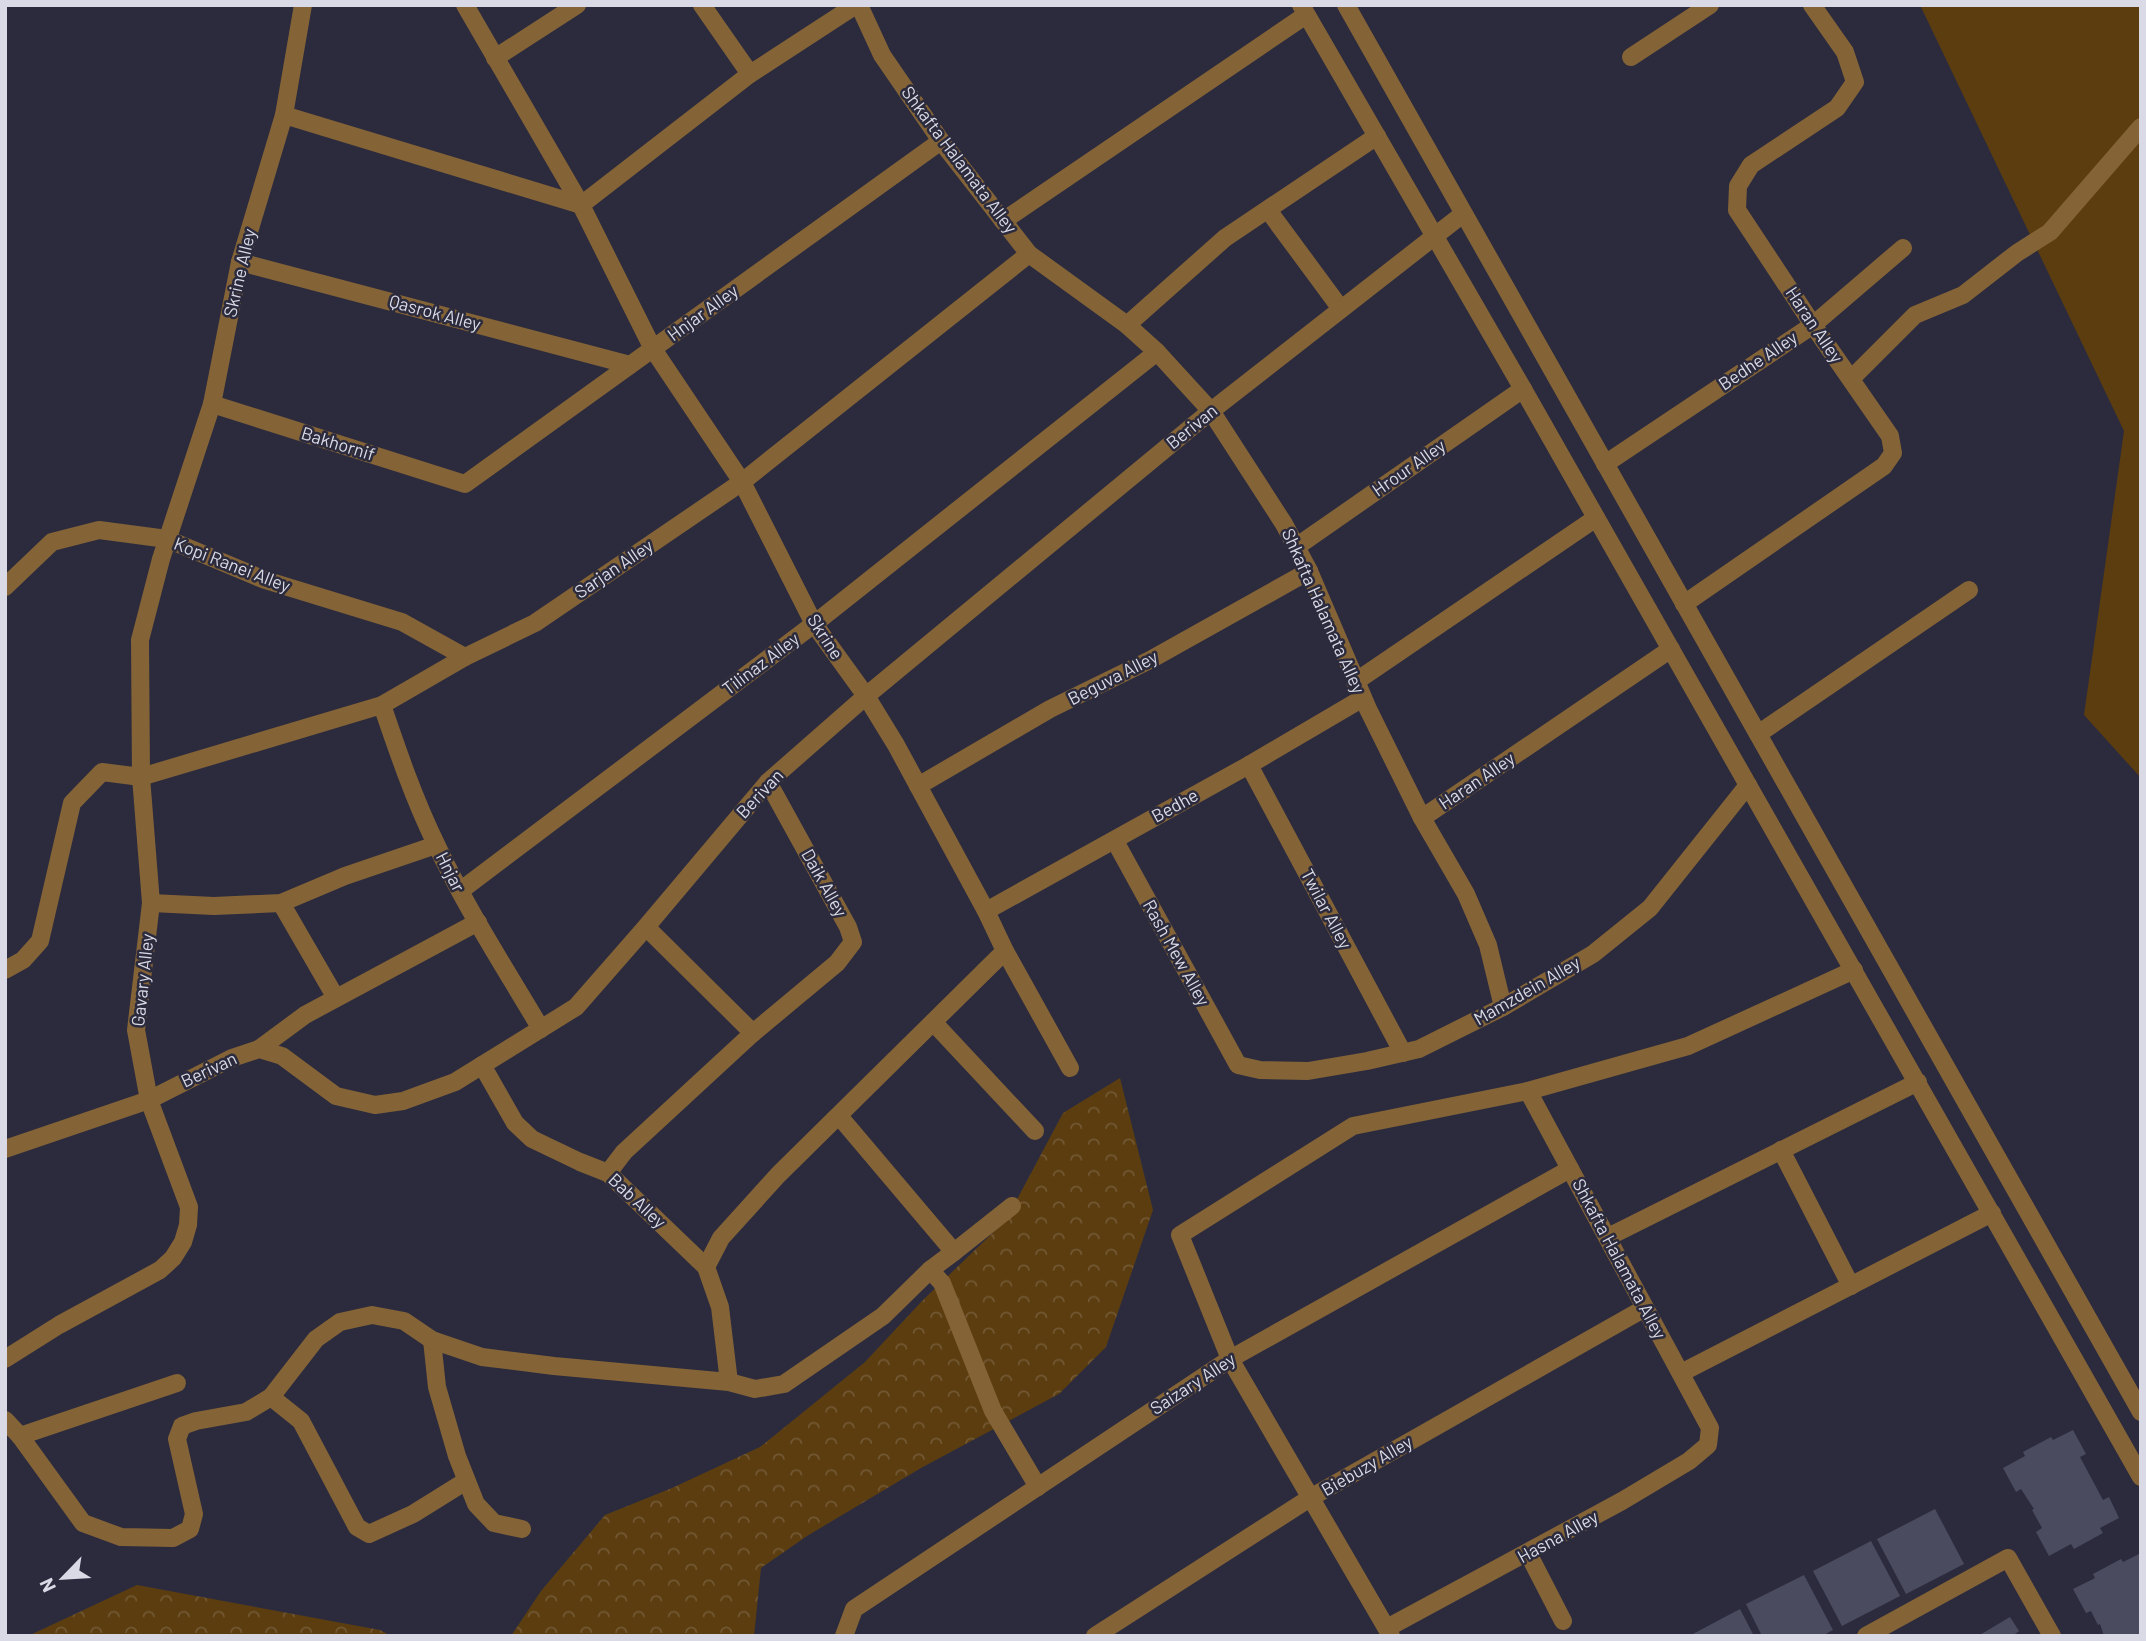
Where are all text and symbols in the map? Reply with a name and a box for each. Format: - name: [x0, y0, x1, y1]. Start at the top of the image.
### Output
- street label: Shkafta Halamata Alley: [897, 82, 1022, 237]
- street label: Skrine Alley: [218, 226, 260, 319]
- street label: Hnjar Alley: [663, 279, 742, 345]
- street label: Haran Alley: [1781, 282, 1848, 367]
- street label: Qasrok Alley: [387, 289, 483, 335]
- street label: Bedhe Alley: [1714, 326, 1801, 395]
- street label: Berivan: [1161, 399, 1221, 453]
- street label: Bakhornif: [299, 421, 378, 465]
- street label: Hrour Alley: [1367, 434, 1449, 500]
- street label: Shkafta Halamata Alley: [1278, 525, 1370, 697]
- street label: Kopi Ranei Alley: [171, 532, 294, 596]
- street label: Sarjan Alley: [570, 534, 657, 602]
- street label: Skrine: [803, 610, 849, 663]
- street label: Tilinaz Alley: [718, 627, 803, 699]
- street label: Beguva Alley: [1064, 645, 1161, 709]
- street label: Haran Alley: [1434, 747, 1519, 814]
- street label: Berivan: [731, 764, 788, 822]
- street label: Bedhe: [1147, 783, 1202, 827]
- street label: Daik Alley: [797, 845, 853, 920]
- street label: Hnjar: [432, 848, 470, 895]
- street label: Twilar Alley: [1297, 865, 1357, 952]
- street label: Rash Mew Alley: [1139, 896, 1215, 1009]
- street label: Gavary Alley: [126, 932, 158, 1027]
- street label: Mamzdein Alley: [1469, 951, 1584, 1029]
- street label: Berivan: [177, 1047, 240, 1092]
- street label: Bab Alley: [604, 1168, 671, 1232]
- street label: Shkafta Halamata Alley: [1568, 1175, 1671, 1342]
- street label: Saizary Alley: [1146, 1347, 1239, 1419]
- street label: Biebuzy Alley: [1317, 1430, 1416, 1500]
- street label: Hasna Alley: [1513, 1505, 1602, 1567]
- north arrow: [28, 1543, 98, 1613]
- text: N: [34, 1575, 60, 1596]

